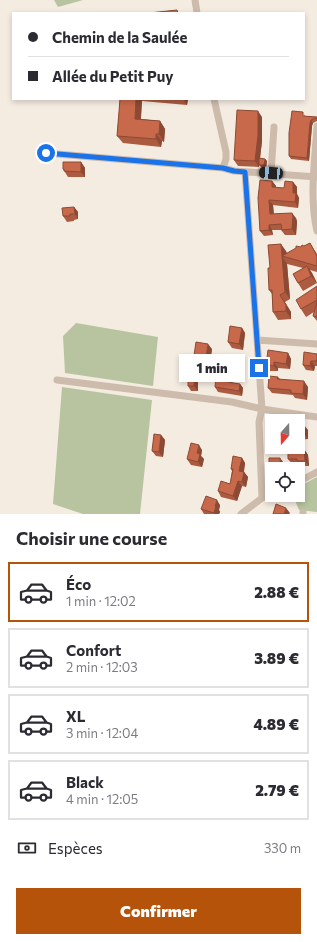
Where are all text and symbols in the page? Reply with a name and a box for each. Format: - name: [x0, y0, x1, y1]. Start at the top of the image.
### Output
- text: Chemin de la Saulée: [52, 28, 187, 46]
- text: Allée du Petit Puy: [52, 67, 173, 85]
- route start: [37, 144, 55, 162]
- car: [259, 166, 283, 180]
- callout: 1 min: [179, 354, 245, 382]
- route end: [250, 359, 268, 377]
- text: 1 min: [196, 360, 228, 376]
- north arrow: [265, 414, 305, 454]
- map controls: [265, 414, 305, 502]
- button: locate: [265, 462, 305, 502]
- text: Choisir une course: [16, 527, 167, 549]
- icon: car: [18, 574, 54, 610]
- text: Éco: [66, 575, 91, 593]
- text: 2.88 €: [254, 583, 299, 601]
- text: 1 min · 12:02: [66, 593, 136, 609]
- icon: car: [18, 640, 54, 676]
- text: Confort: [66, 641, 121, 659]
- text: 3.89 €: [254, 649, 299, 667]
- text: 2 min · 12:03: [66, 659, 138, 675]
- icon: car: [18, 706, 54, 742]
- text: XL: [66, 707, 85, 725]
- text: 4.89 €: [254, 715, 299, 733]
- text: 3 min · 12:04: [66, 725, 138, 741]
- icon: car: [18, 772, 54, 808]
- text: Black: [66, 773, 104, 791]
- text: 2.79 €: [255, 781, 299, 799]
- text: 4 min · 12:05: [66, 791, 138, 807]
- icon: cash: [16, 837, 38, 859]
- text: Espèces: [48, 839, 103, 857]
- text: 330 m: [264, 840, 301, 856]
- button: Confirmer: [16, 888, 301, 934]

